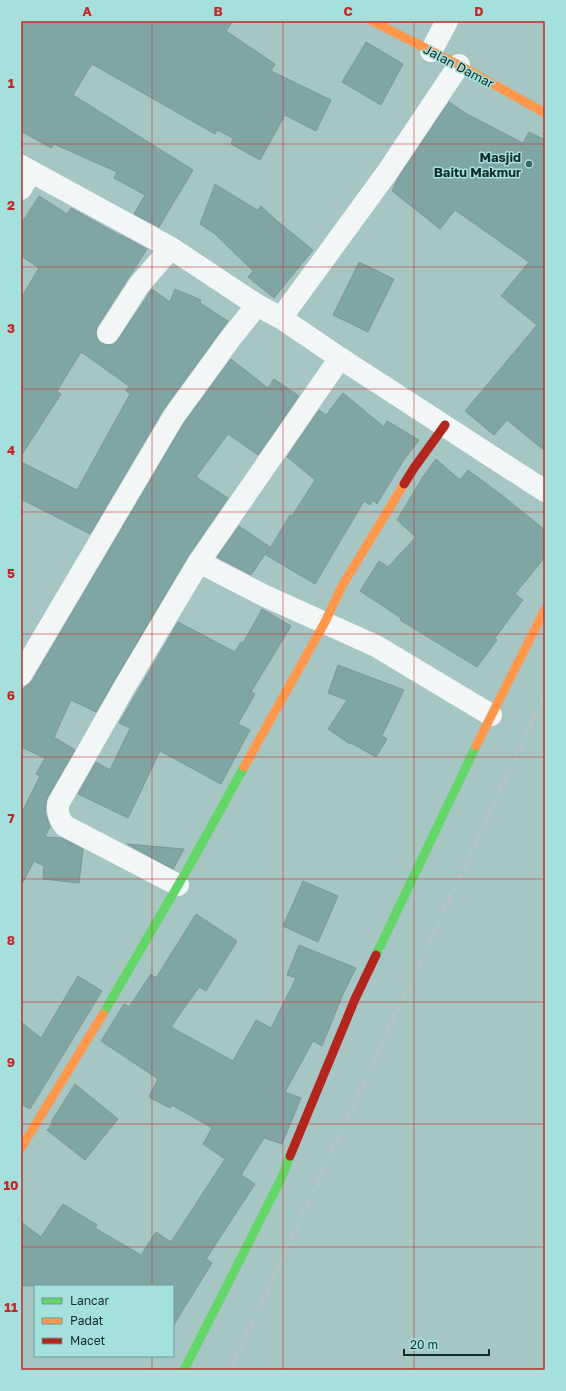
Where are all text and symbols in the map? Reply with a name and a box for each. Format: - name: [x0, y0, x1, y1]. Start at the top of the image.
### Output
- text: A: [82, 3, 92, 19]
- text: B: [213, 3, 223, 19]
- text: C: [343, 3, 353, 19]
- text: D: [474, 3, 484, 19]
- street label: Jalan Damar: [421, 41, 497, 91]
- text: 1: [8, 75, 15, 91]
- place label: Masjid Baitu Makmur: [434, 149, 521, 180]
- marker: Masjid Baitu Makmur: [524, 159, 534, 169]
- text: 2: [7, 197, 15, 213]
- text: 3: [7, 320, 15, 336]
- text: 4: [7, 442, 15, 458]
- text: 5: [7, 565, 15, 581]
- text: 6: [7, 687, 15, 703]
- text: 7: [7, 810, 15, 826]
- text: 8: [7, 932, 15, 948]
- text: 9: [7, 1054, 15, 1070]
- text: 10: [3, 1177, 19, 1193]
- legend: [34, 1285, 174, 1357]
- text: Lancar: [70, 1293, 109, 1308]
- text: 11: [4, 1299, 18, 1315]
- text: Padat: [70, 1313, 104, 1328]
- scale bar: [404, 1331, 489, 1357]
- text: Macet: [70, 1333, 106, 1348]
- text: 20 m: [410, 1337, 438, 1352]

